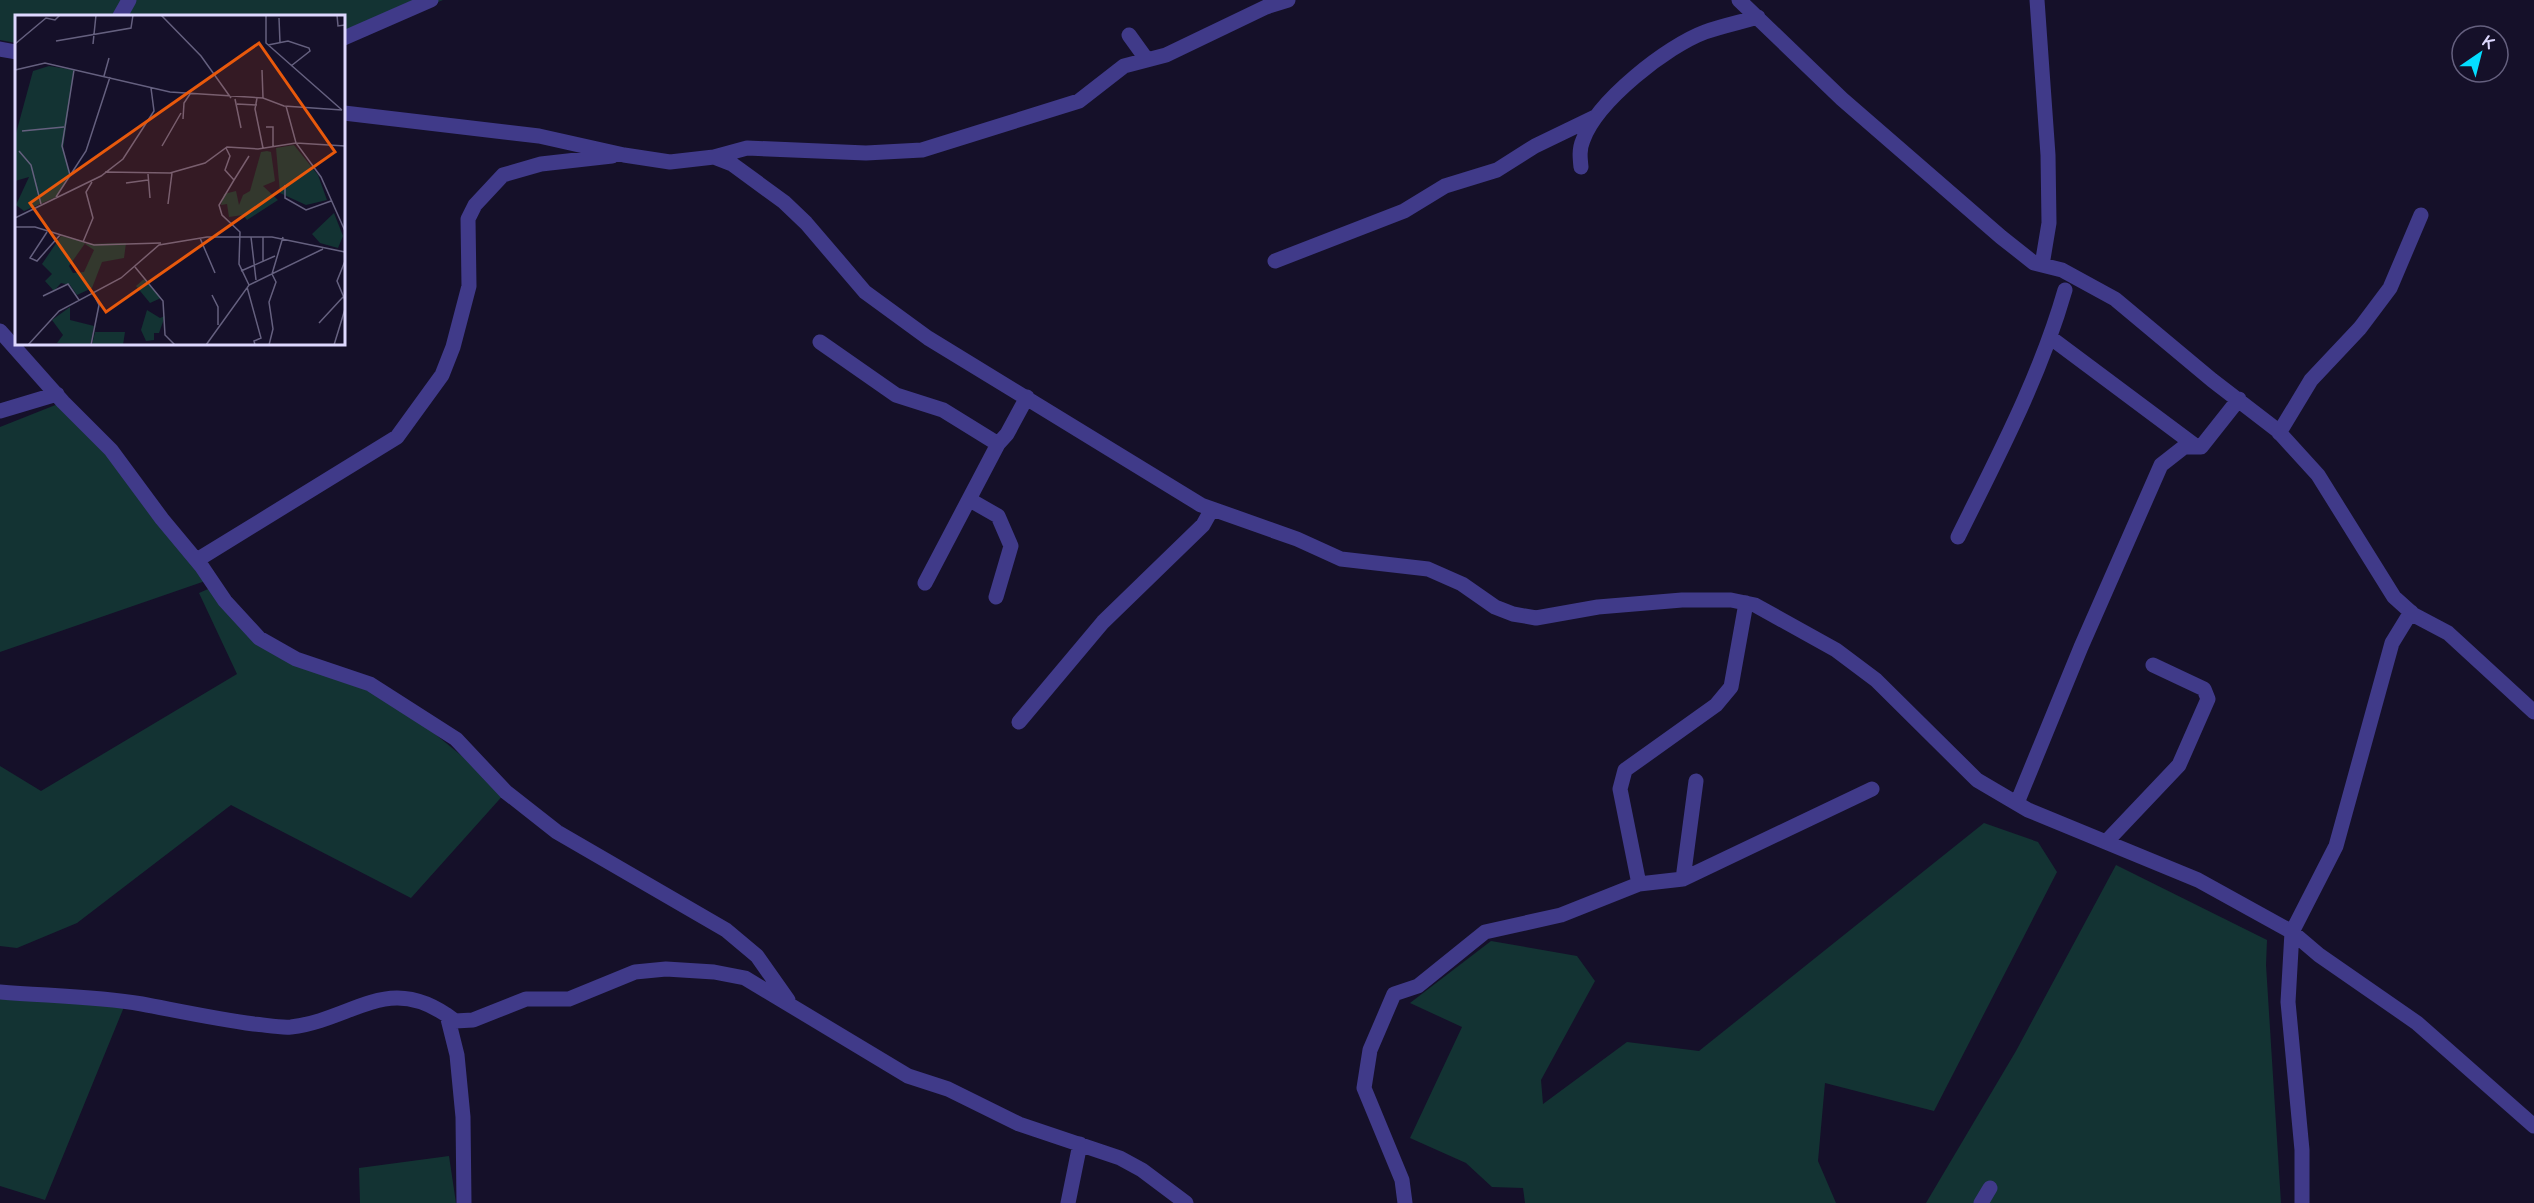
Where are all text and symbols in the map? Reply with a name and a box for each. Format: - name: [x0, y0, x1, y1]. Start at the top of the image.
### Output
- inset map: [15, 15, 345, 345]
- north arrow: [2450, 24, 2510, 84]
- text: K: [2478, 31, 2498, 54]

